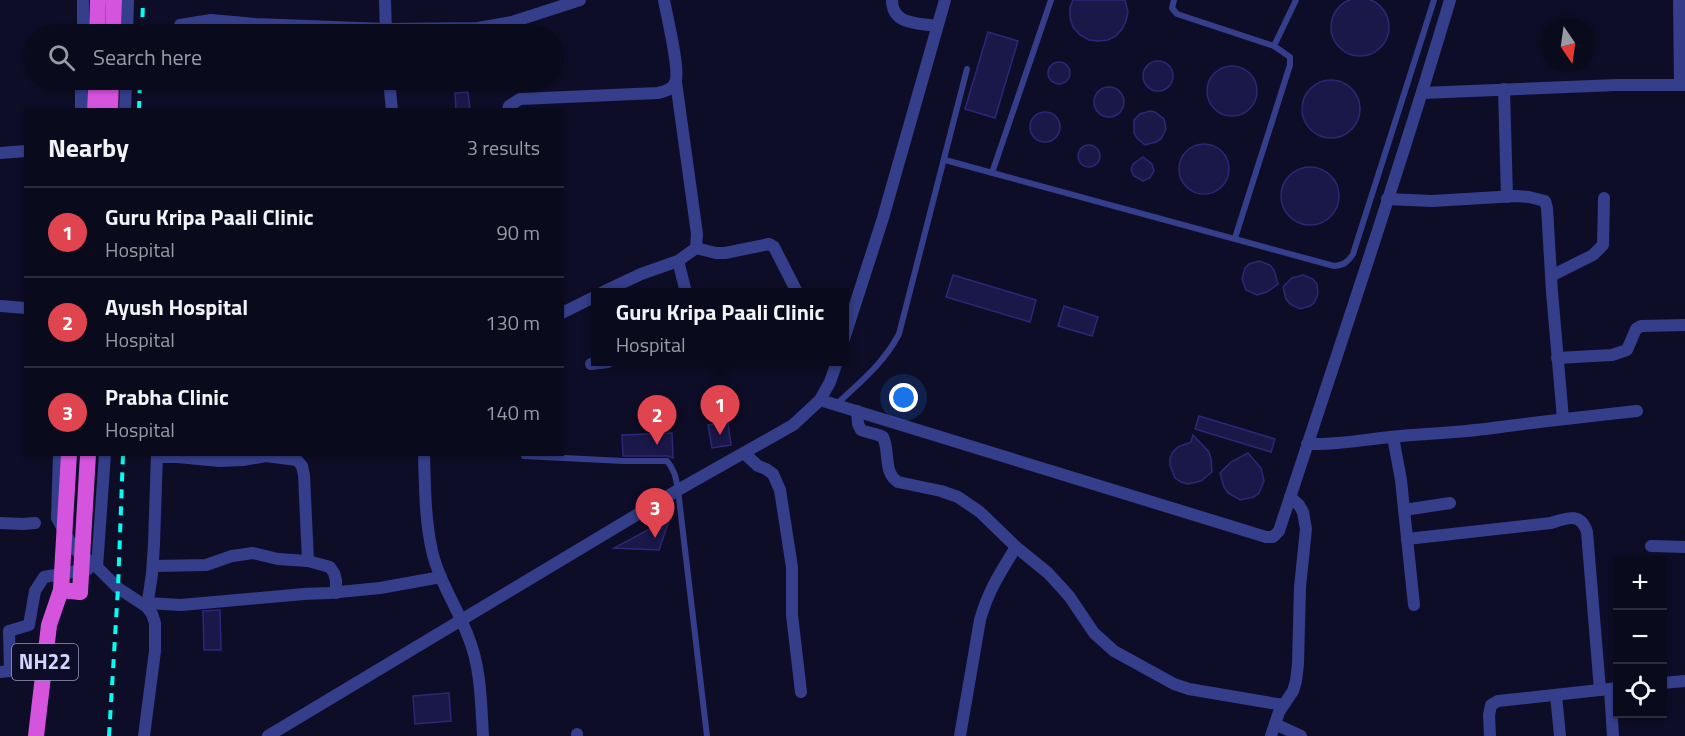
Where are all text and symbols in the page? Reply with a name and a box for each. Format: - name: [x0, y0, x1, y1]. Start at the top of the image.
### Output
- north arrow: [1541, 18, 1595, 72]
- search box: [24, 24, 564, 90]
- text: Search here: [93, 40, 202, 74]
- icon: search: [45, 41, 78, 74]
- text: Nearby: [48, 128, 129, 167]
- text: 3 results: [467, 132, 540, 163]
- text: Guru Kripa Paali Clinic: [105, 200, 314, 234]
- text: 1: [62, 217, 73, 248]
- text: 90 m: [496, 217, 540, 248]
- text: Hospital: [105, 234, 175, 265]
- popup: [591, 288, 849, 366]
- text: Ayush Hospital: [105, 290, 248, 324]
- text: Guru Kripa Paali Clinic: [616, 295, 824, 329]
- text: 2: [62, 307, 73, 338]
- text: 130 m: [485, 307, 540, 338]
- text: Hospital: [105, 324, 175, 355]
- text: Hospital: [616, 329, 686, 360]
- text: Prabha Clinic: [105, 380, 229, 414]
- your location: [889, 383, 918, 412]
- pin: 1: [700, 386, 740, 435]
- pin: 2: [638, 396, 676, 445]
- text: 3: [62, 397, 73, 428]
- text: 140 m: [485, 397, 540, 428]
- text: Hospital: [105, 414, 175, 445]
- pin: 3: [636, 488, 674, 538]
- map controls: [1613, 556, 1667, 718]
- button: +: [1613, 556, 1667, 610]
- button: −: [1613, 610, 1667, 664]
- road number: NH22: [12, 644, 78, 680]
- button: locate: [1613, 664, 1667, 718]

